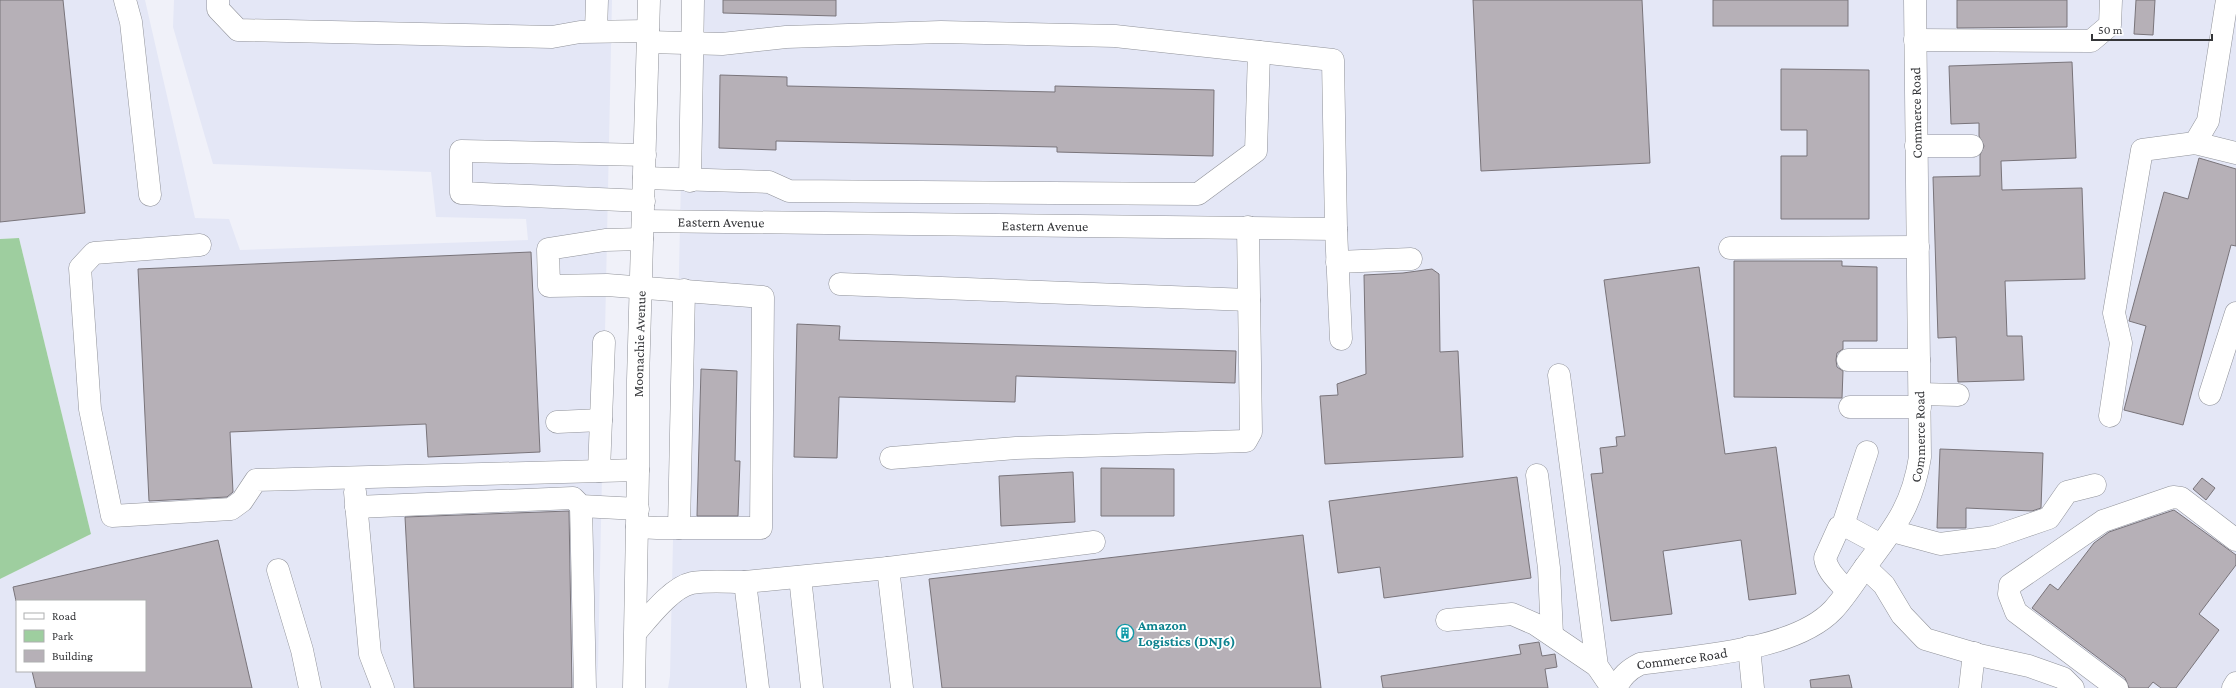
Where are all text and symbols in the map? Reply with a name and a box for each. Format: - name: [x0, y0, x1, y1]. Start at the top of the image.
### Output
- scale bar: [2092, 16, 2212, 42]
- text: 50 m: [2098, 23, 2123, 37]
- street label: Commerce Road: [1907, 67, 1925, 159]
- street label: Eastern Avenue: [678, 213, 764, 230]
- street label: Eastern Avenue: [1002, 217, 1088, 234]
- street label: Moonachie Avenue: [630, 291, 649, 397]
- street label: Commerce Road: [1907, 390, 1928, 484]
- legend: [16, 600, 146, 672]
- text: Road: [52, 609, 77, 623]
- place label: Amazon Logistics (DNJ6): [1137, 617, 1236, 650]
- building icon: Amazon Logistics (DNJ6): [1115, 623, 1135, 643]
- text: Park: [52, 629, 74, 643]
- street label: Commerce Road: [1635, 644, 1729, 672]
- text: Building: [52, 649, 93, 663]

